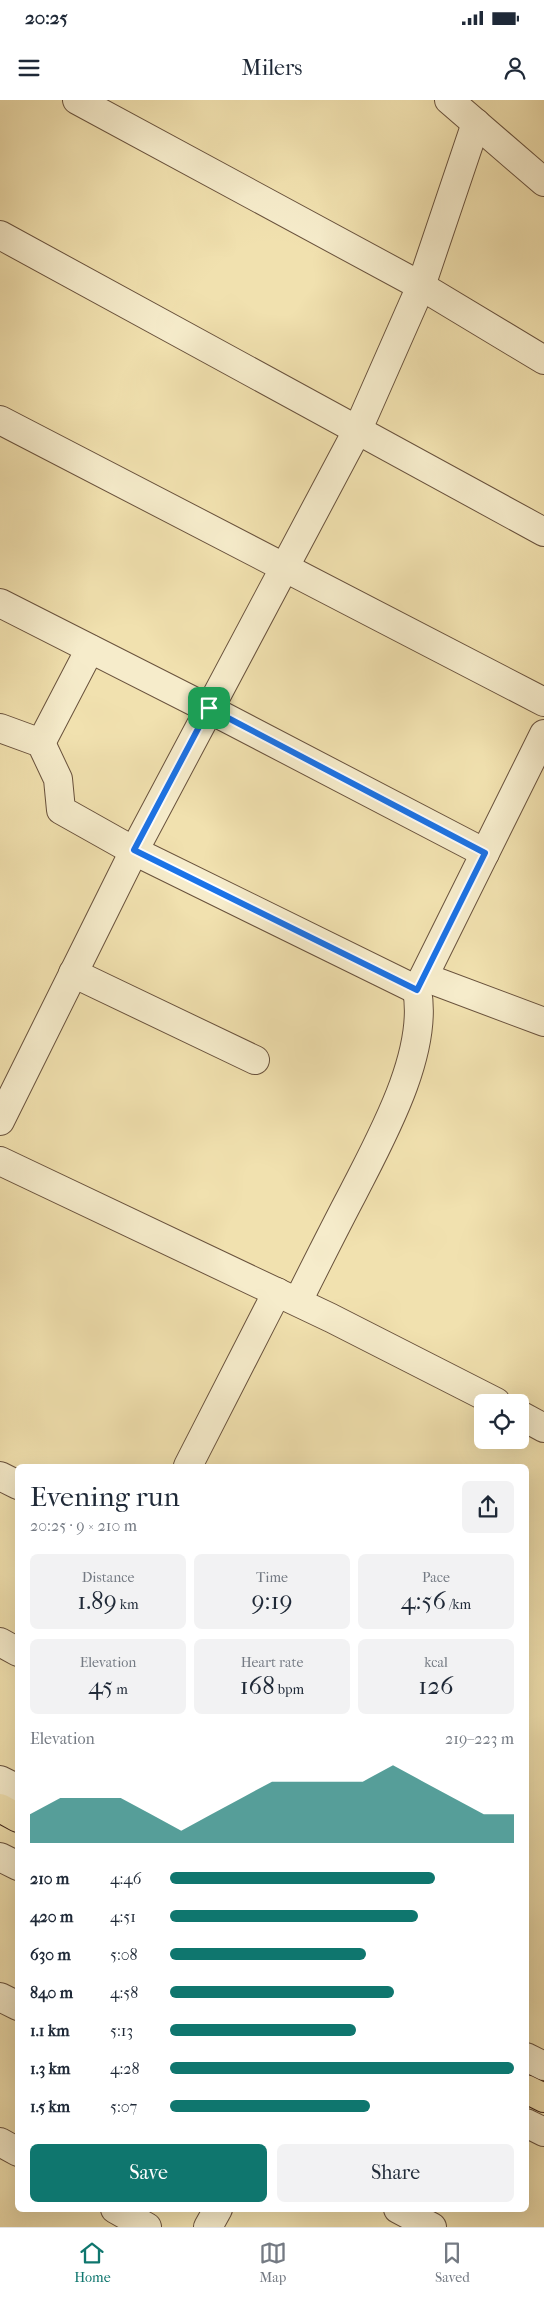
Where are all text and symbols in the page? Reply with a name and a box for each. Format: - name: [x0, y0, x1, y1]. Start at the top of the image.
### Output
- text: 20:25: [25, 7, 68, 29]
- icon: menu: [15, 54, 43, 82]
- icon: person: [501, 54, 529, 82]
- text: Milers: [242, 55, 302, 81]
- pin: [188, 687, 230, 729]
- icon: arrive: [195, 694, 223, 722]
- map controls: [474, 1394, 529, 1449]
- button: locate: [474, 1394, 529, 1449]
- text: Evening run: [30, 1480, 180, 1513]
- button: share: [462, 1481, 514, 1533]
- text: 20:25 · 9 × 210 m: [30, 1516, 137, 1535]
- text: Distance: [82, 1569, 134, 1586]
- text: Time: [256, 1569, 288, 1586]
- text: Pace: [422, 1569, 450, 1586]
- text: 1.89: [77, 1586, 117, 1615]
- text: 9:19: [251, 1586, 293, 1615]
- text: 4:56: [401, 1586, 446, 1615]
- text: km: [117, 1596, 139, 1613]
- text: /km: [446, 1596, 471, 1613]
- text: Elevation: [80, 1654, 136, 1671]
- text: Heart rate: [241, 1654, 303, 1671]
- text: kcal: [424, 1654, 448, 1671]
- text: 45: [88, 1671, 113, 1700]
- text: 168: [240, 1671, 275, 1700]
- text: 126: [418, 1671, 454, 1700]
- text: m: [113, 1681, 128, 1698]
- text: bpm: [275, 1681, 304, 1698]
- text: Elevation: [30, 1729, 95, 1748]
- text: 219–223 m: [445, 1729, 514, 1748]
- text: 210 m: [30, 1869, 69, 1888]
- text: 4:46: [110, 1869, 141, 1888]
- text: 420 m: [30, 1907, 73, 1926]
- text: 4:51: [110, 1907, 136, 1926]
- text: 630 m: [30, 1945, 71, 1964]
- text: 5:08: [110, 1945, 138, 1964]
- text: 840 m: [30, 1983, 73, 2002]
- text: 4:58: [110, 1983, 138, 2002]
- text: 1.1 km: [30, 2021, 69, 2040]
- text: 5:13: [110, 2021, 133, 2040]
- text: 1.3 km: [30, 2059, 70, 2078]
- text: 4:28: [110, 2059, 140, 2078]
- text: 1.5 km: [30, 2097, 70, 2116]
- text: 5:07: [110, 2097, 137, 2116]
- button: Save: [30, 2144, 267, 2202]
- button: Share: [277, 2144, 514, 2202]
- tab: Home: [74, 2239, 111, 2286]
- tab: Map: [259, 2239, 287, 2286]
- tab: Saved: [435, 2239, 470, 2286]

